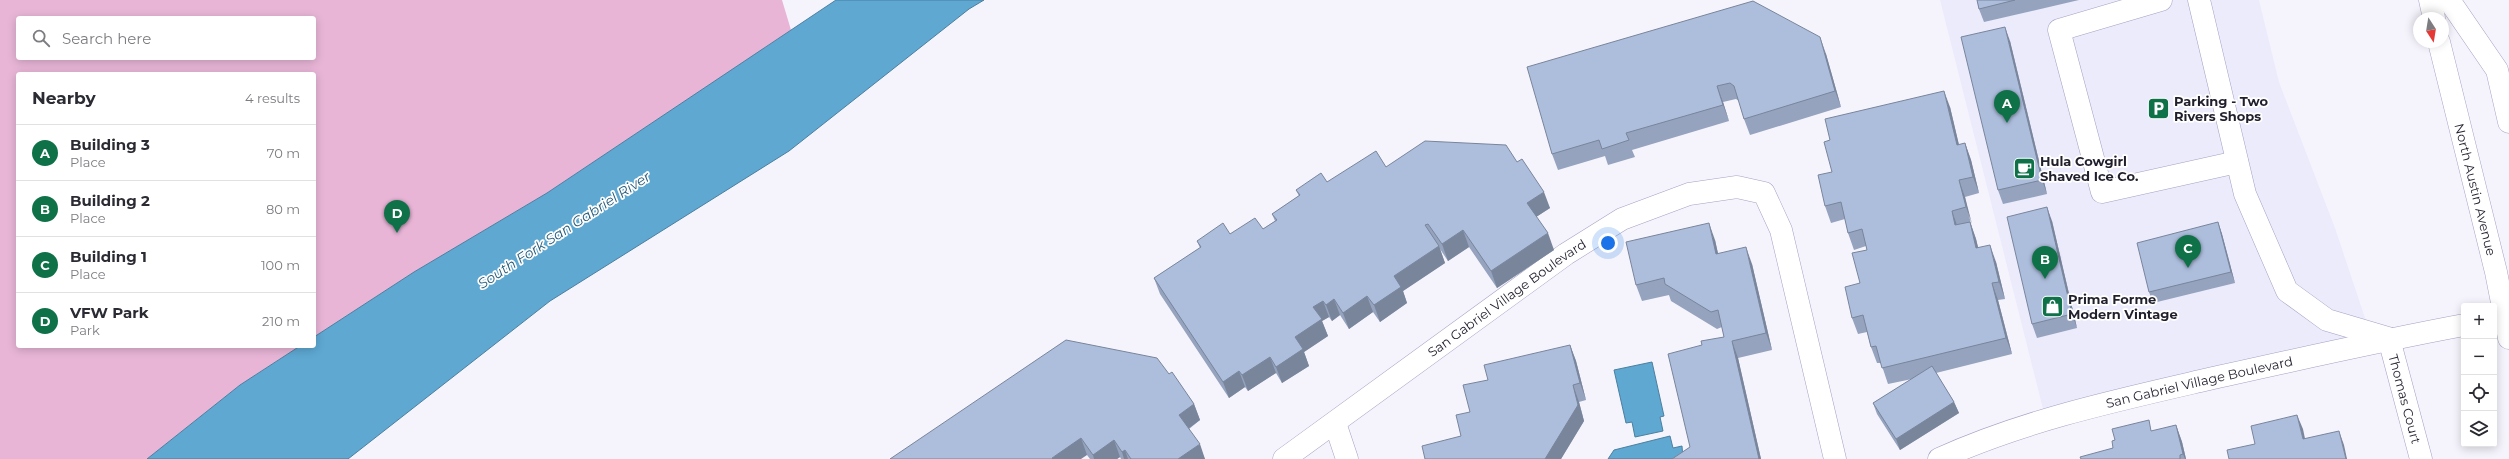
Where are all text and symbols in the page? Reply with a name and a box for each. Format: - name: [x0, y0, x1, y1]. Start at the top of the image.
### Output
- north arrow: [2413, 12, 2449, 48]
- search box: [16, 16, 316, 60]
- icon: search: [30, 27, 52, 49]
- text: Search here: [62, 29, 151, 48]
- text: Nearby: [32, 88, 96, 108]
- text: 4 results: [245, 90, 300, 106]
- pin: A: [1994, 90, 2020, 123]
- place label: Parking - Two Rivers Shops: [2174, 93, 2268, 124]
- parking icon: Parking - Two Rivers Shops: [2146, 95, 2172, 121]
- street label: North Austin Avenue: [2451, 122, 2500, 258]
- text: Building 3: [70, 135, 150, 154]
- text: A: [40, 145, 50, 161]
- text: 70 m: [267, 145, 300, 161]
- place label: Hula Cowgirl Shaved Ice Co.: [2040, 153, 2138, 184]
- text: Place: [70, 154, 106, 170]
- cafe icon: Hula Cowgirl Shaved Ice Co.: [2012, 155, 2038, 181]
- water label: South Fork San Gabriel River: [474, 167, 654, 293]
- text: Building 2: [70, 191, 150, 210]
- pin: D: [384, 200, 410, 233]
- text: B: [40, 201, 50, 217]
- text: 80 m: [266, 201, 300, 217]
- text: Place: [70, 210, 106, 226]
- your location: [1598, 233, 1618, 253]
- pin: C: [2175, 235, 2201, 268]
- street label: San Gabriel Village Boulevard: [1424, 236, 1589, 360]
- pin: B: [2032, 246, 2058, 279]
- text: Building 1: [70, 247, 147, 266]
- text: C: [40, 257, 50, 273]
- text: 100 m: [261, 257, 300, 273]
- text: Place: [70, 266, 106, 282]
- place label: Prima Forme Modern Vintage: [2068, 291, 2178, 322]
- shop icon: Prima Forme Modern Vintage: [2039, 293, 2065, 319]
- text: VFW Park: [70, 303, 149, 322]
- map controls: [2461, 303, 2497, 447]
- button: +: [2461, 303, 2497, 339]
- text: D: [40, 313, 50, 329]
- text: 210 m: [262, 313, 300, 329]
- text: Park: [70, 322, 100, 338]
- button: −: [2461, 339, 2497, 375]
- street label: Thomas Court: [2385, 352, 2425, 446]
- street label: San Gabriel Village Boulevard: [2104, 353, 2294, 411]
- button: locate: [2461, 375, 2497, 411]
- button: layers: [2461, 411, 2497, 447]

